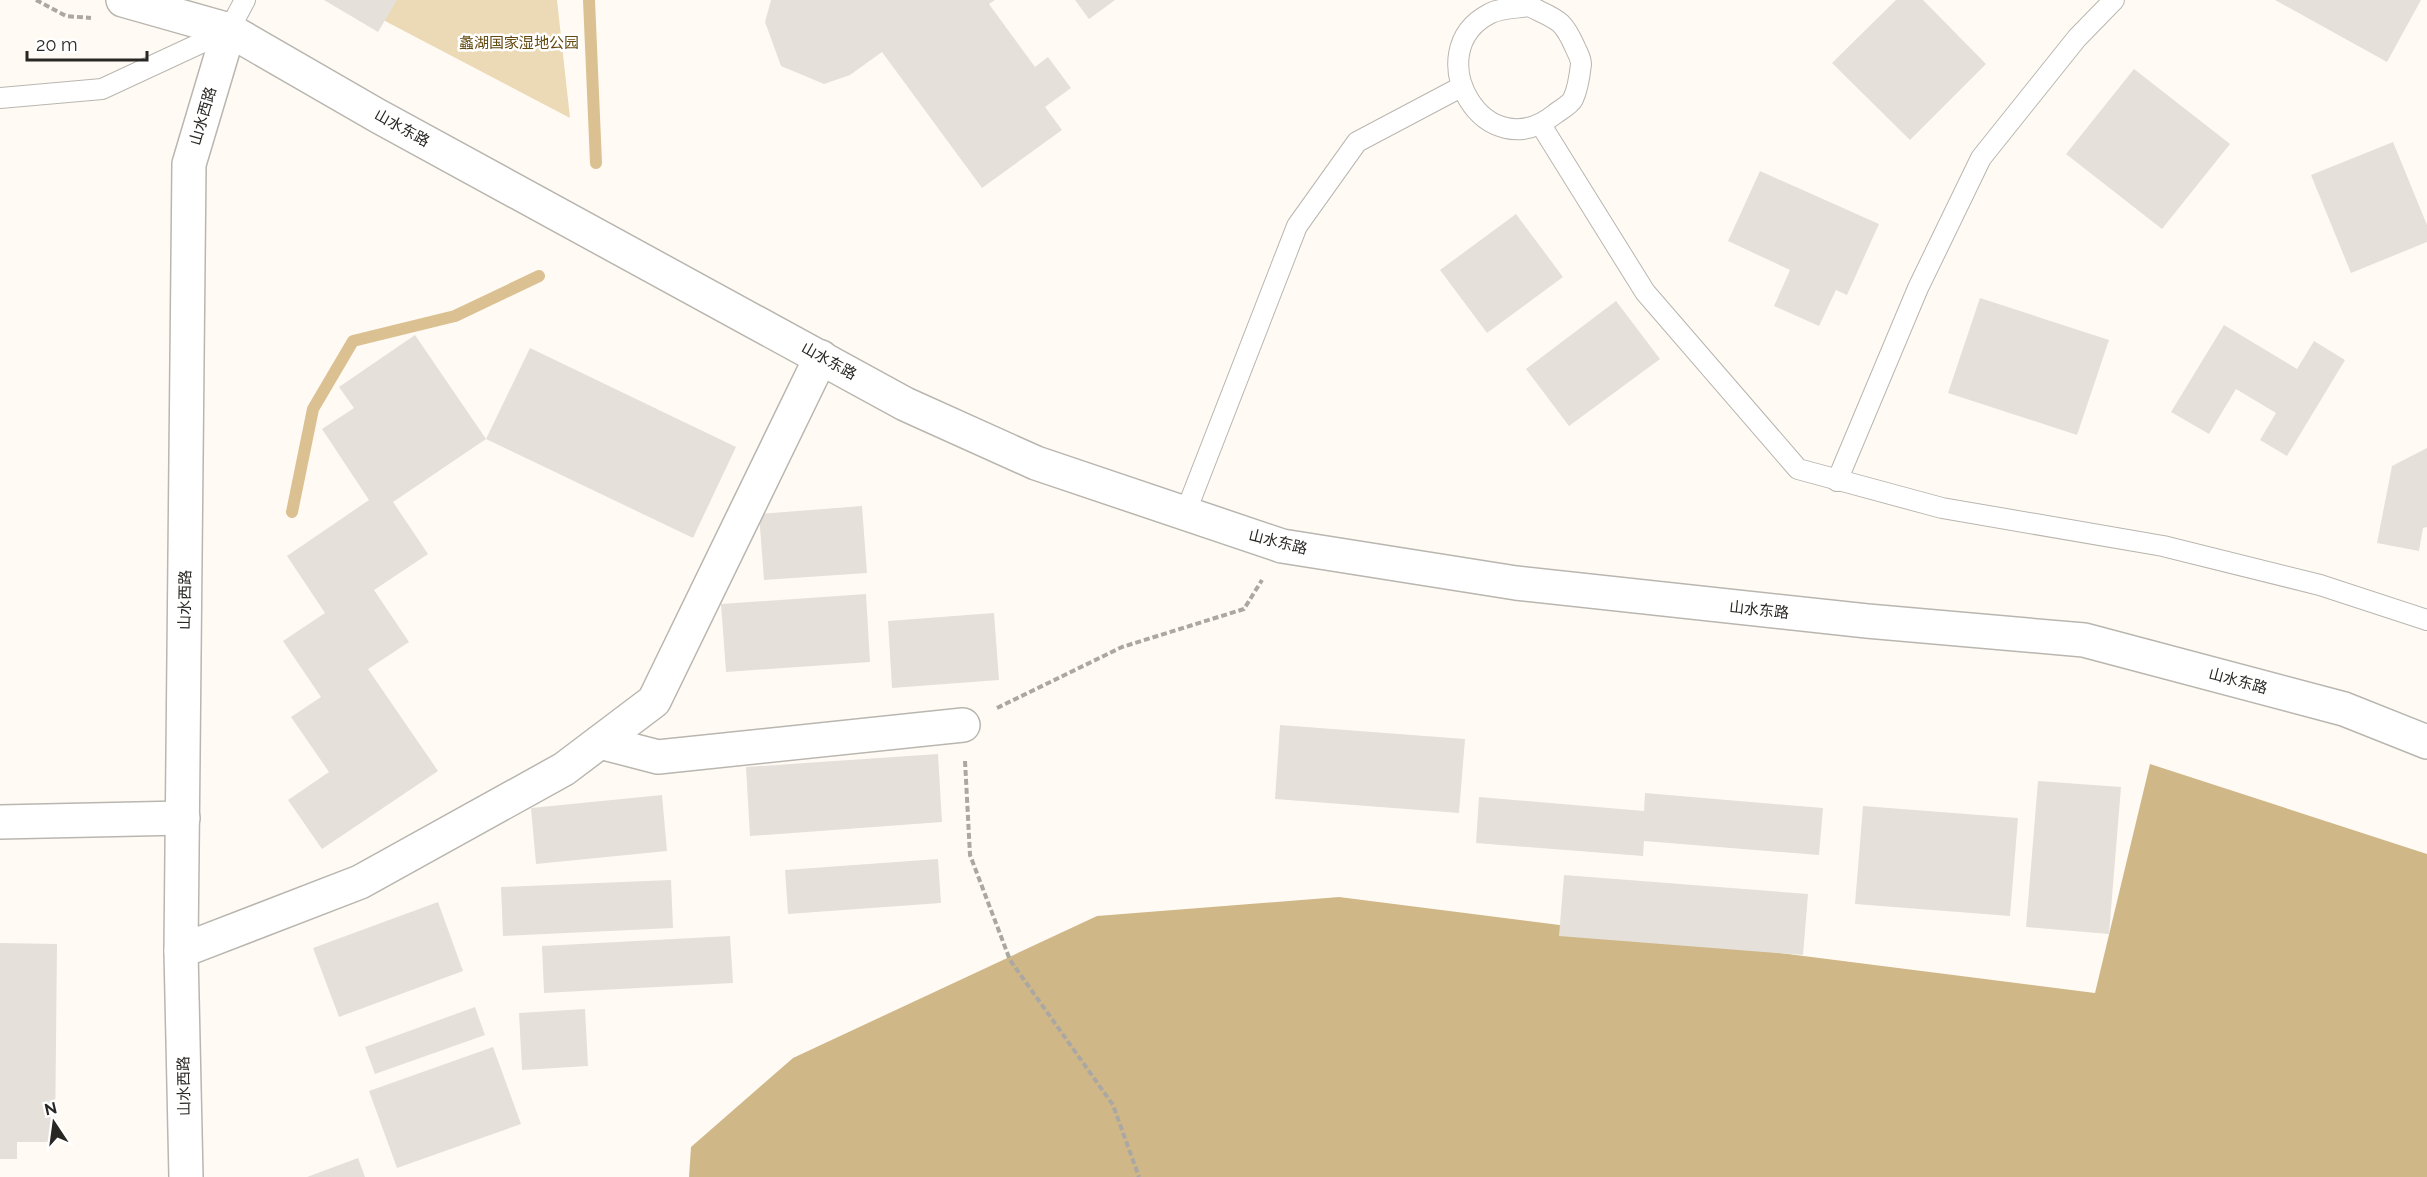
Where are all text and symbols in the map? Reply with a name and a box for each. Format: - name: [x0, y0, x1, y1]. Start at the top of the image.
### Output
- scale bar: [27, 24, 147, 62]
- text: 20 m: [36, 34, 78, 55]
- park label: 蠡湖国家湿地公园: [459, 34, 579, 52]
- street label: 山水西路: [186, 85, 220, 147]
- street label: 山水东路: [371, 106, 433, 150]
- street label: 山水东路: [798, 339, 860, 383]
- street label: 山水东路: [1247, 526, 1309, 558]
- street label: 山水西路: [175, 570, 195, 630]
- street label: 山水东路: [1728, 598, 1790, 622]
- street label: 山水东路: [2207, 665, 2269, 697]
- street label: 山水西路: [174, 1056, 194, 1116]
- north arrow: [24, 1093, 84, 1153]
- text: N: [43, 1098, 59, 1120]

